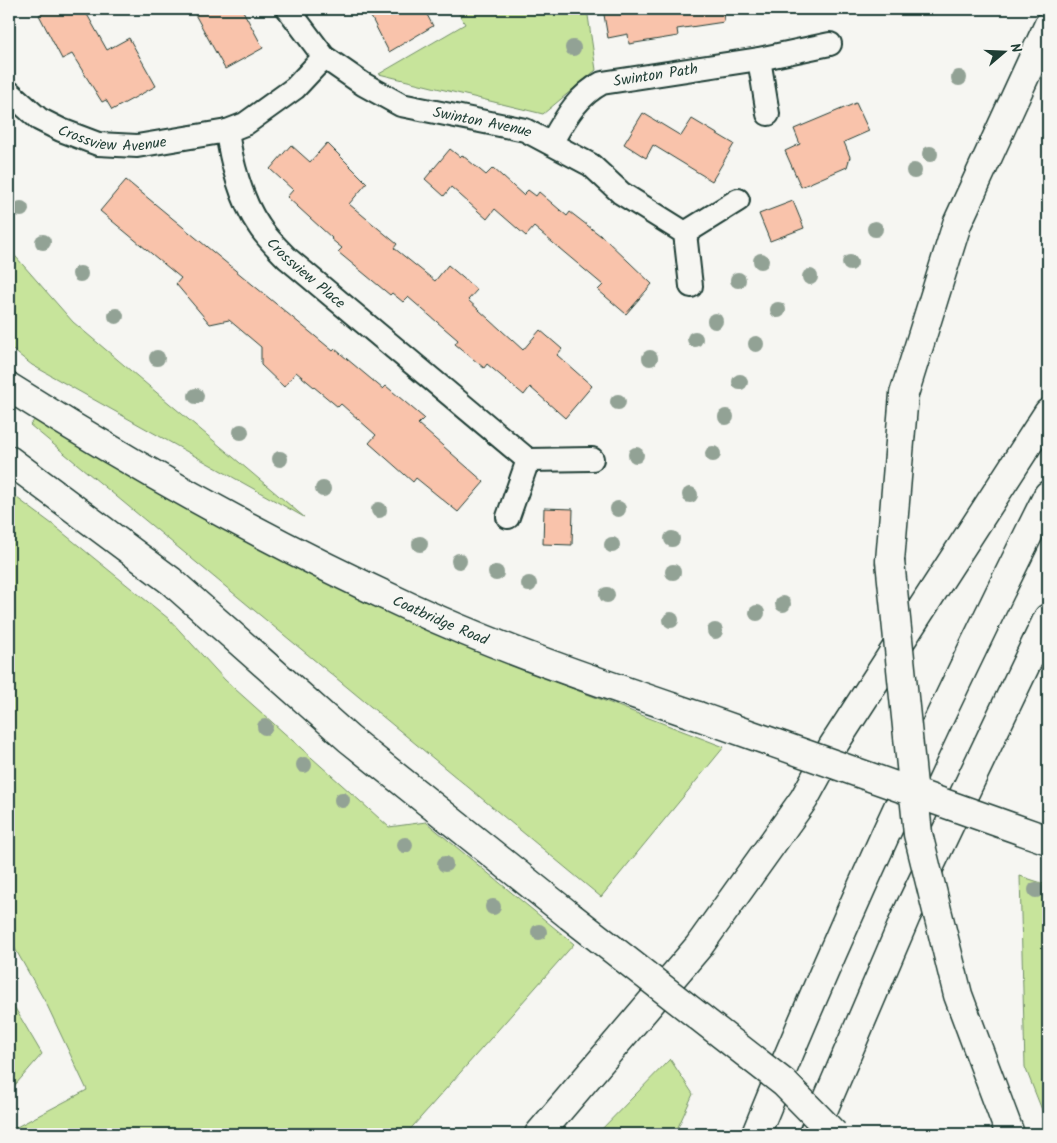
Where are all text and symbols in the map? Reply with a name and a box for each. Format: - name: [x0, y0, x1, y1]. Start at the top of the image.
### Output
- north arrow: [980, 28, 1030, 78]
- text: N: [1004, 40, 1027, 56]
- street label: Swinton Path: [612, 58, 700, 94]
- street label: Swinton Avenue: [431, 101, 536, 145]
- street label: Crossview Avenue: [54, 119, 169, 159]
- street label: Crossview Place: [260, 233, 351, 315]
- street label: Coatbridge Road: [388, 589, 492, 653]

